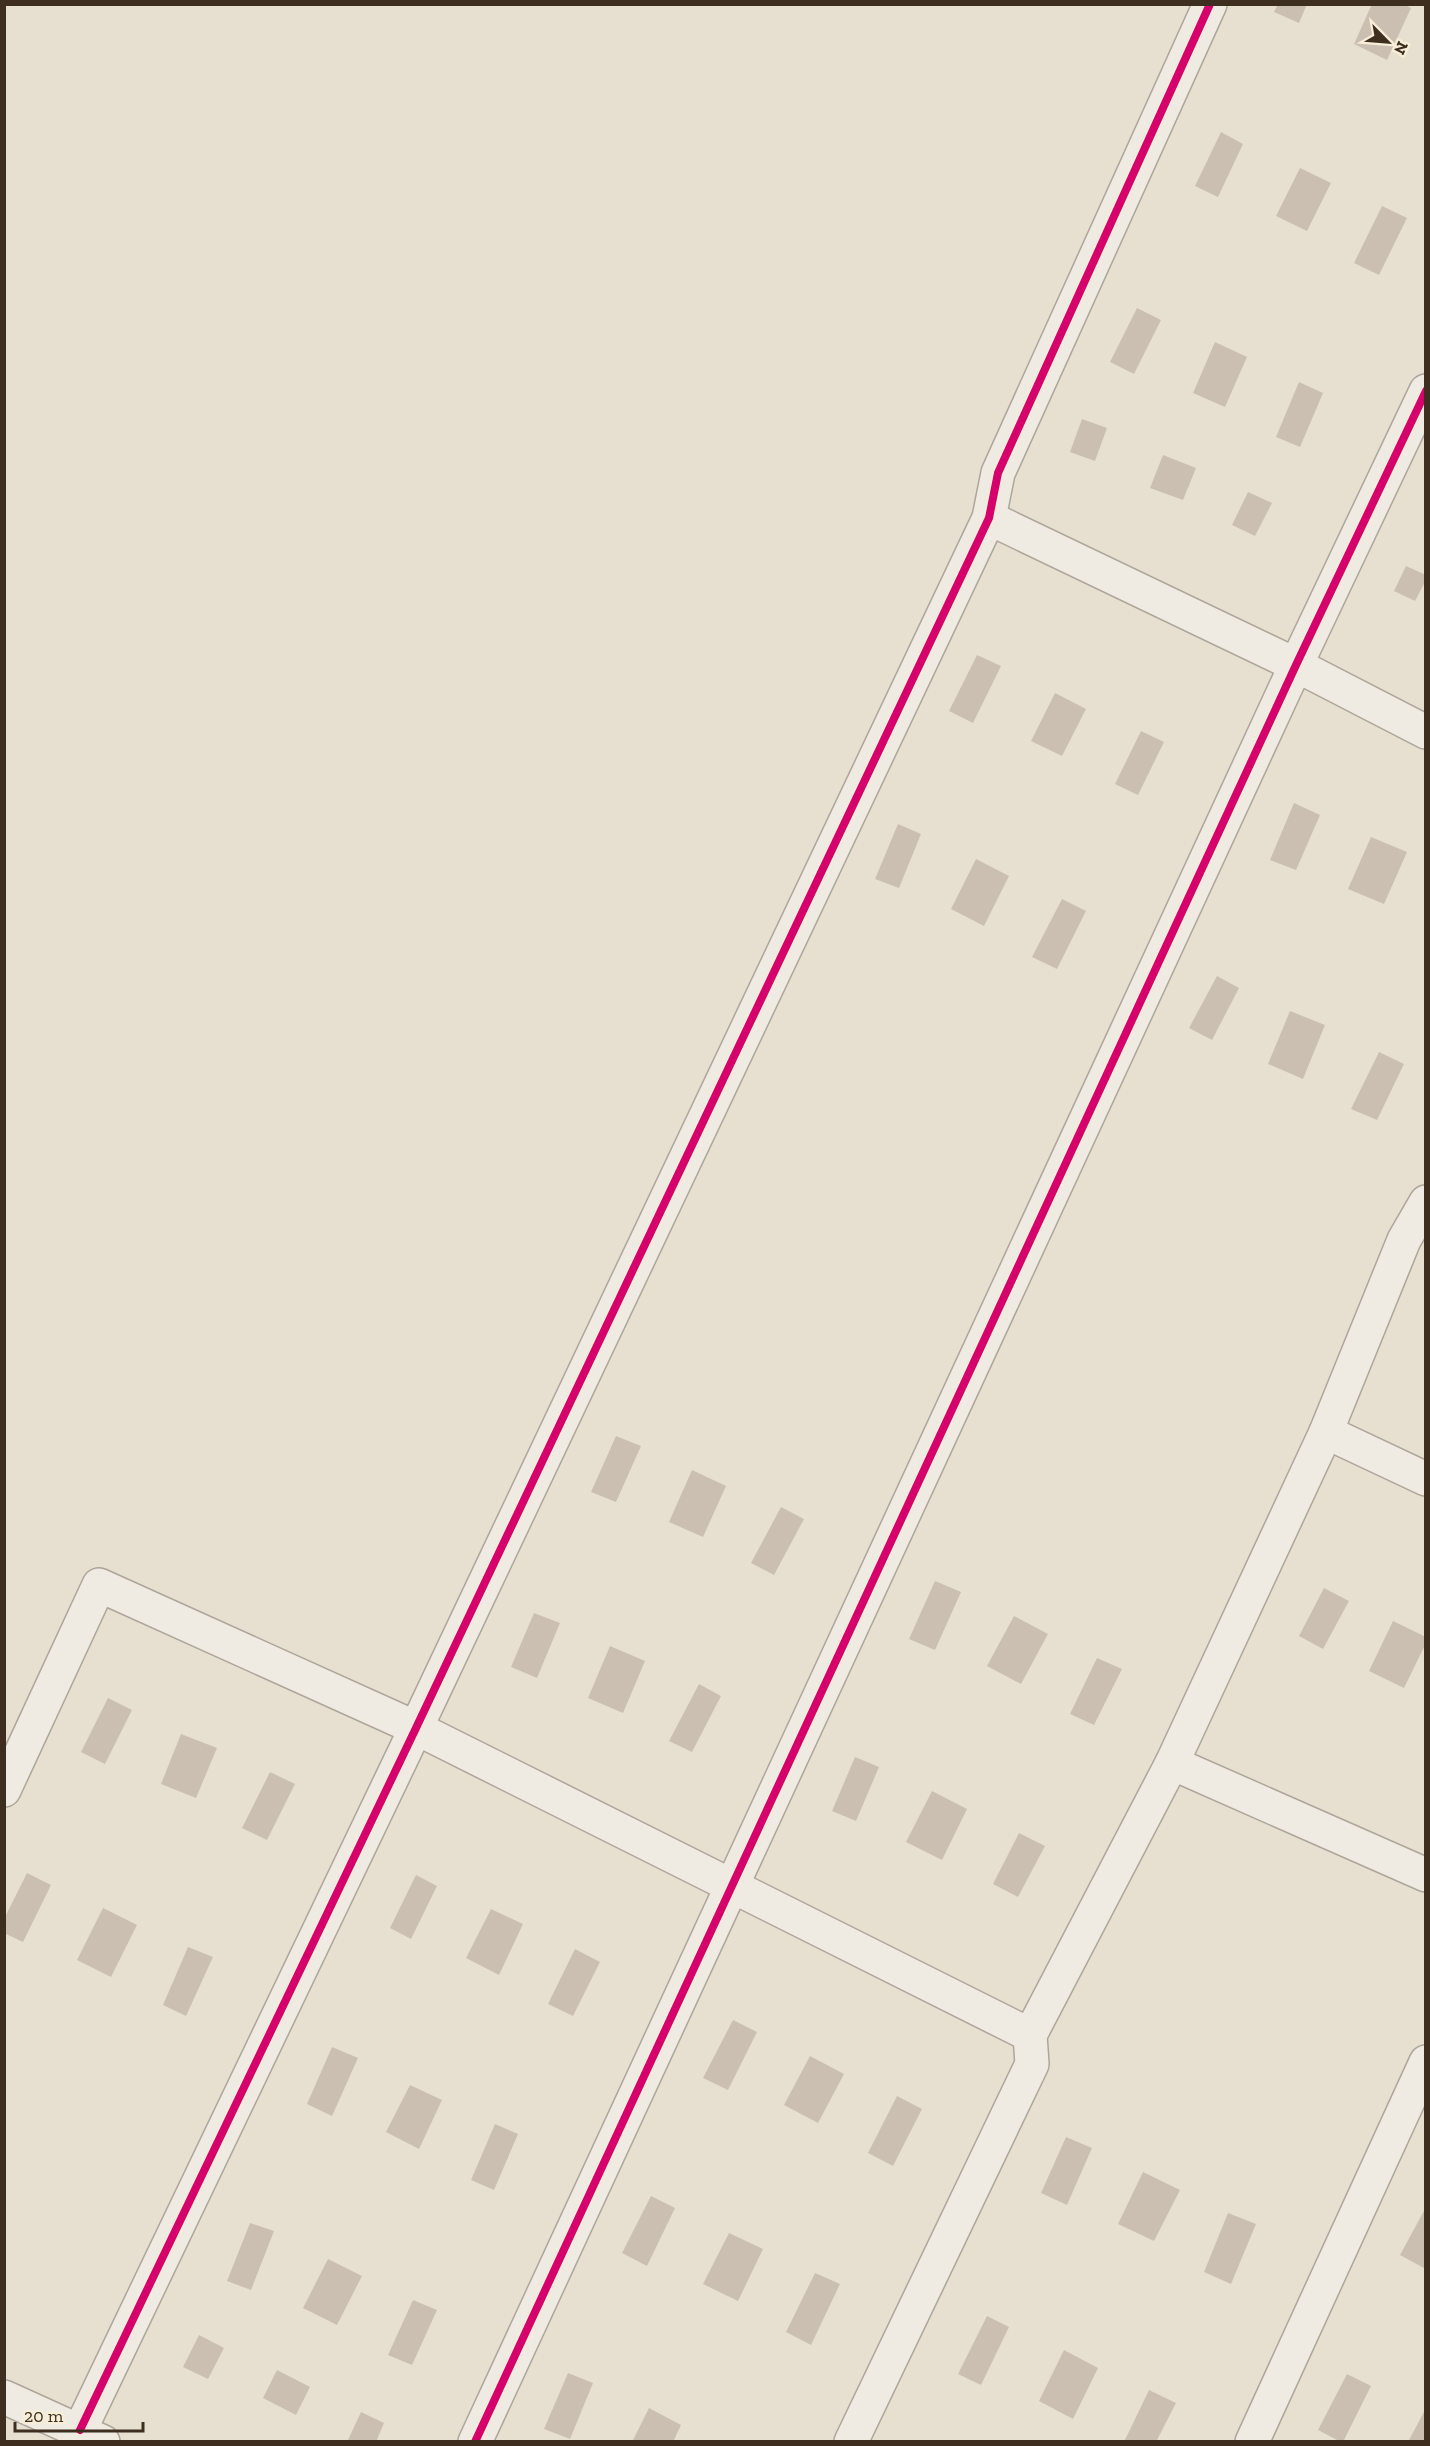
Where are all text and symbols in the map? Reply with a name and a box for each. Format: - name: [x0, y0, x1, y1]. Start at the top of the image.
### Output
- north arrow: [1358, 12, 1418, 72]
- text: N: [1390, 39, 1412, 58]
- scale bar: [15, 2395, 142, 2433]
- text: 20 m: [24, 2405, 64, 2427]

